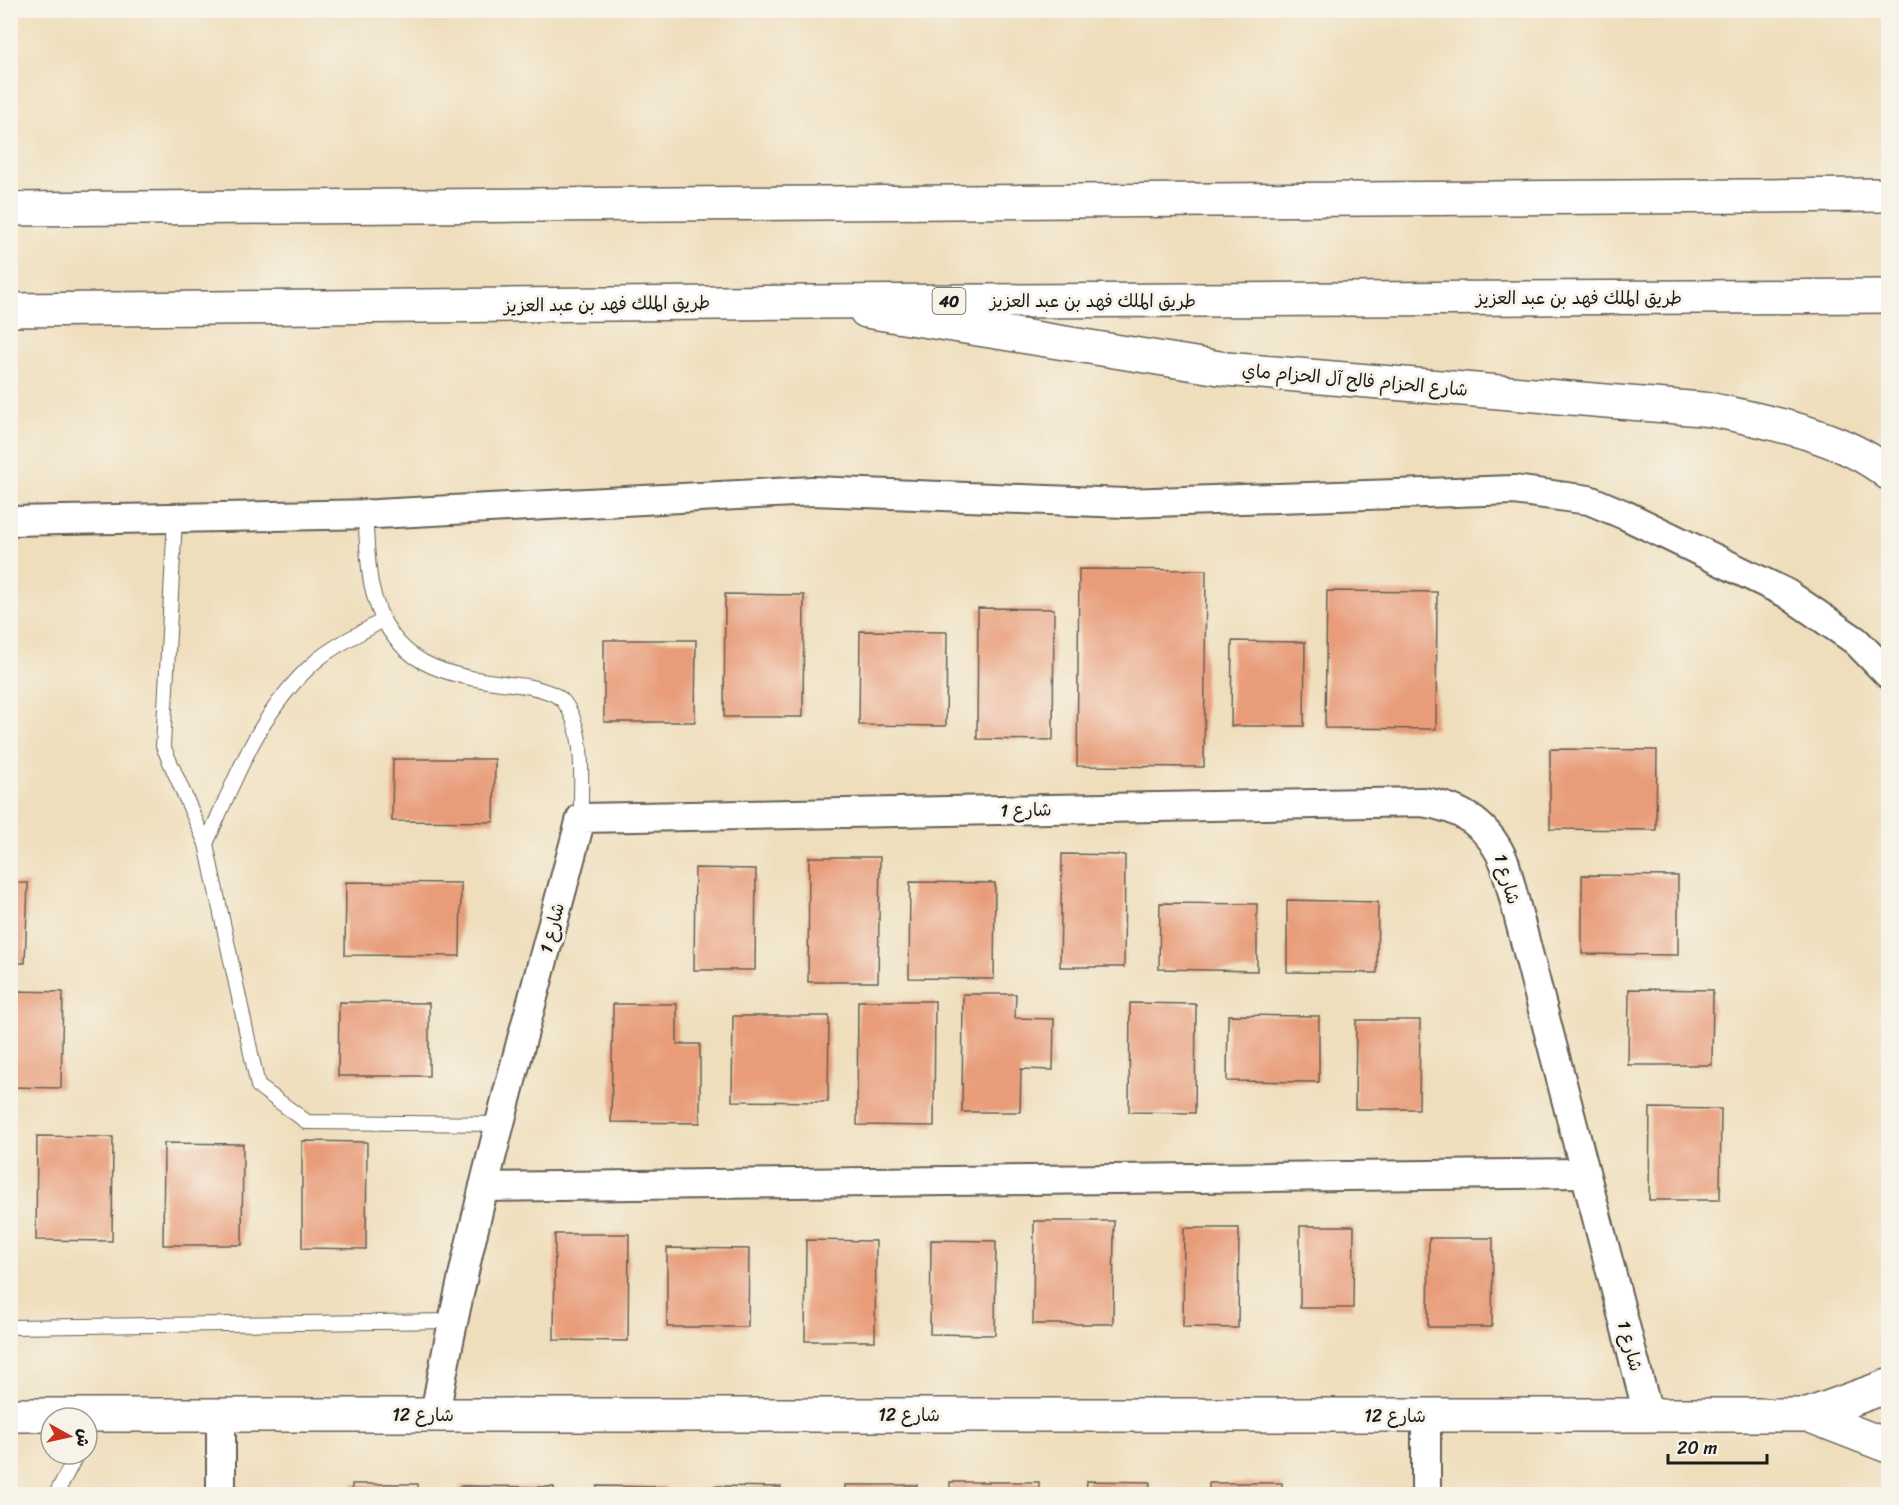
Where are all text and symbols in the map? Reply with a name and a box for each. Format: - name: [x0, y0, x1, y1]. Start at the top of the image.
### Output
- street label: طريق الملك فهد بن عبد العزيز: [1474, 282, 1682, 314]
- street label: طريق الملك فهد بن عبد العزيز: [988, 285, 1196, 317]
- street label: طريق الملك فهد بن عبد العزيز: [502, 286, 710, 322]
- road number: 40: [932, 288, 966, 314]
- street label: شارع الحزام فالح آل الحزام ماي: [1241, 354, 1469, 406]
- street label: شارع 1: [1000, 794, 1052, 826]
- street label: شارع 1: [1485, 850, 1529, 908]
- street label: شارع 1: [530, 899, 574, 957]
- street label: شارع 1: [1608, 1317, 1652, 1375]
- street label: شارع 12: [392, 1399, 454, 1431]
- street label: شارع 12: [878, 1399, 940, 1431]
- street label: شارع 12: [1364, 1400, 1426, 1432]
- north arrow: [39, 1406, 99, 1466]
- text: ش: [68, 1427, 99, 1449]
- scale bar: [1668, 1427, 1767, 1465]
- text: 20 m: [1677, 1432, 1717, 1464]

